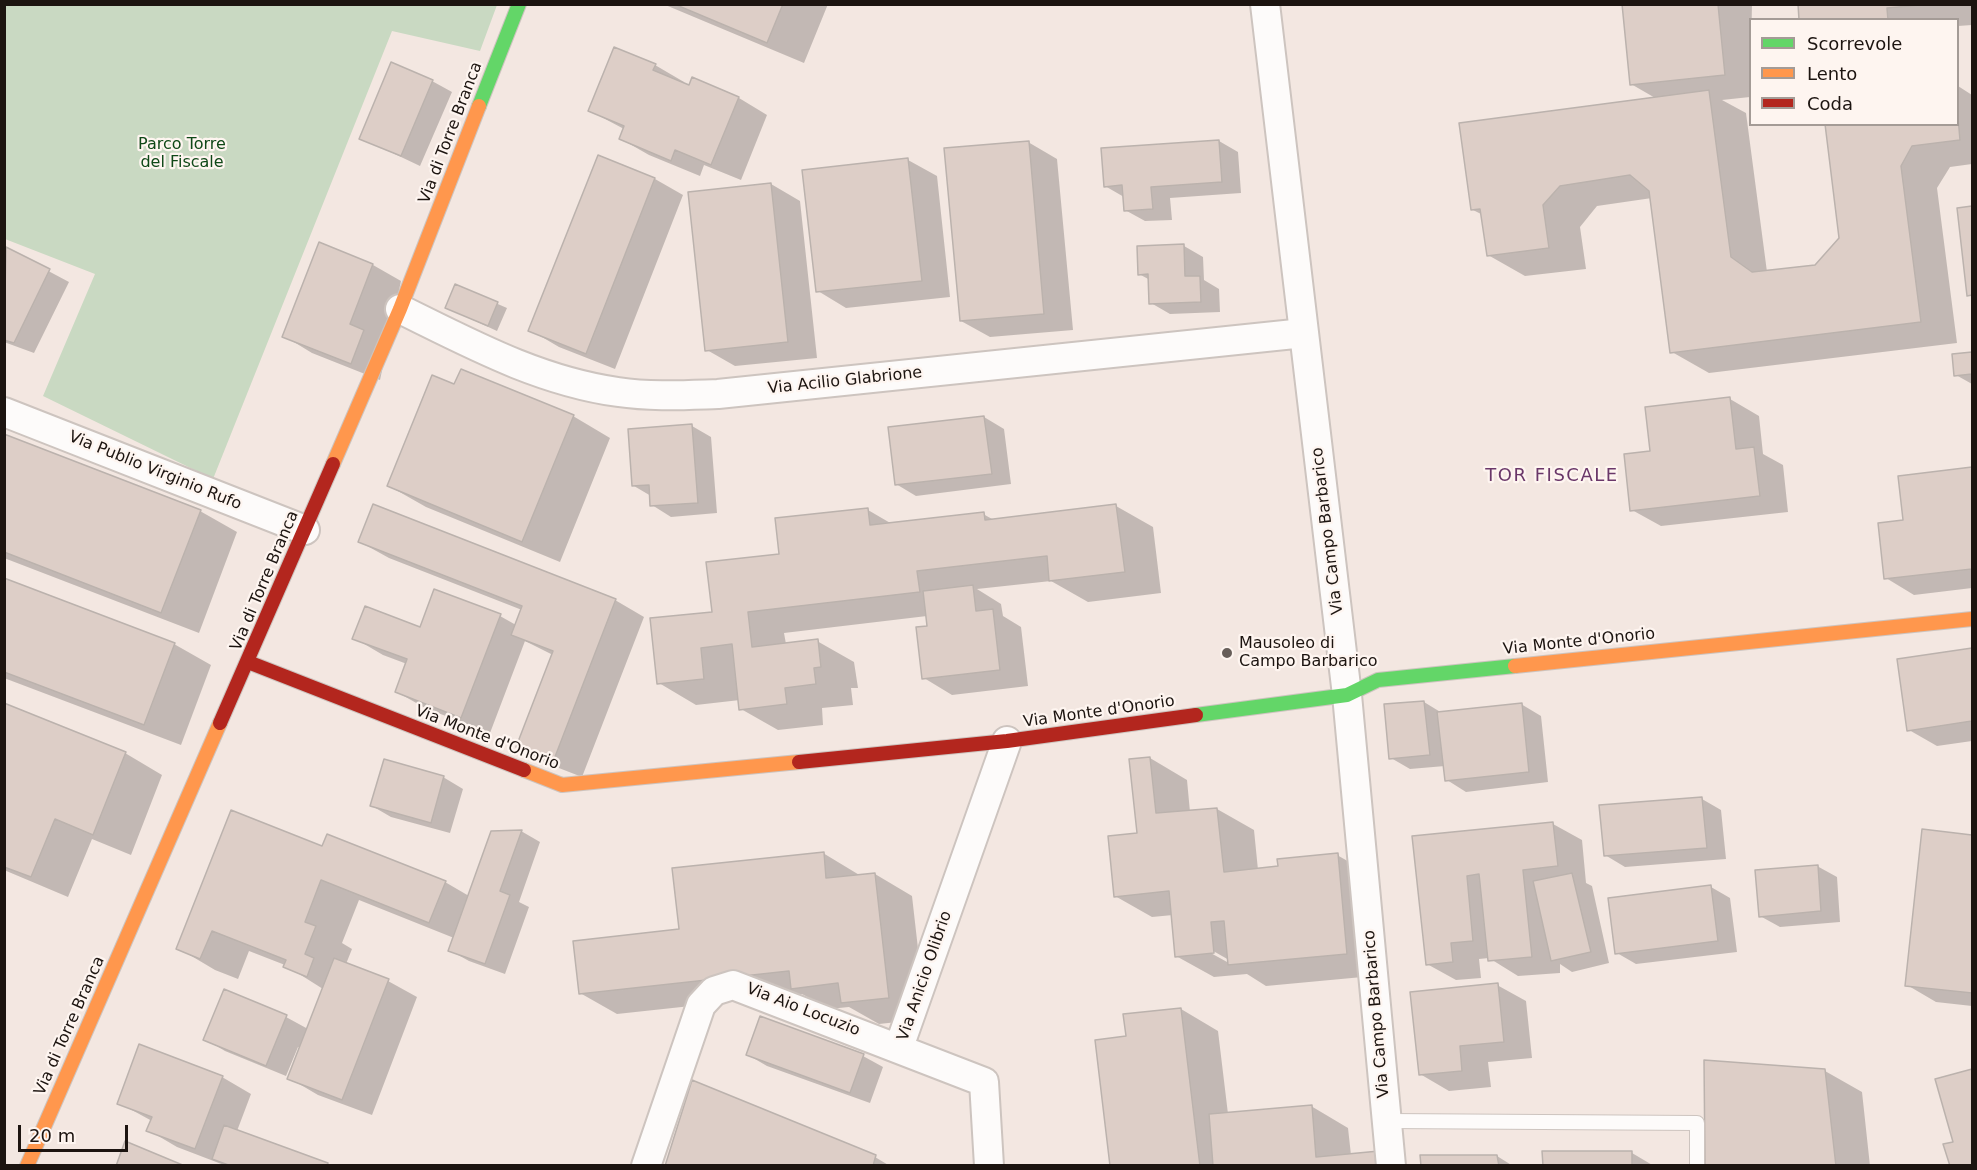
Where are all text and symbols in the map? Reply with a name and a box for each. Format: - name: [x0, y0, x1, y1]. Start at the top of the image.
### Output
- legend: [1749, 18, 1959, 126]
- text: Scorrevole: [1807, 33, 1902, 54]
- street label: Via di Torre Branca: [415, 60, 487, 206]
- text: Lento: [1807, 63, 1857, 84]
- text: Coda: [1807, 93, 1853, 114]
- park label: Parco Torre del Fiscale: [138, 135, 226, 173]
- street label: Via Acilio Glabrione: [767, 363, 923, 399]
- street label: Via Publio Virginio Rufo: [66, 428, 244, 514]
- street label: Via Campo Barbarico: [1308, 446, 1348, 616]
- district label: TOR FISCALE: [1485, 465, 1619, 487]
- street label: Via di Torre Branca: [227, 508, 303, 654]
- street label: Via Monte d'Onorio: [1502, 624, 1656, 660]
- place label: Mausoleo di Campo Barbarico: [1239, 634, 1378, 672]
- marker: Mausoleo di Campo Barbarico: [1220, 646, 1234, 660]
- street label: Via Monte d'Onorio: [1022, 692, 1176, 732]
- street label: Via Monte d'Onorio: [412, 702, 562, 774]
- street label: Via Anicio Olibrio: [894, 909, 956, 1043]
- street label: Via Campo Barbarico: [1360, 929, 1394, 1099]
- street label: Via di Torre Branca: [31, 954, 109, 1098]
- street label: Via Aio Locuzio: [743, 980, 863, 1040]
- scale bar: [21, 1113, 130, 1151]
- text: 20 m: [29, 1125, 75, 1146]

